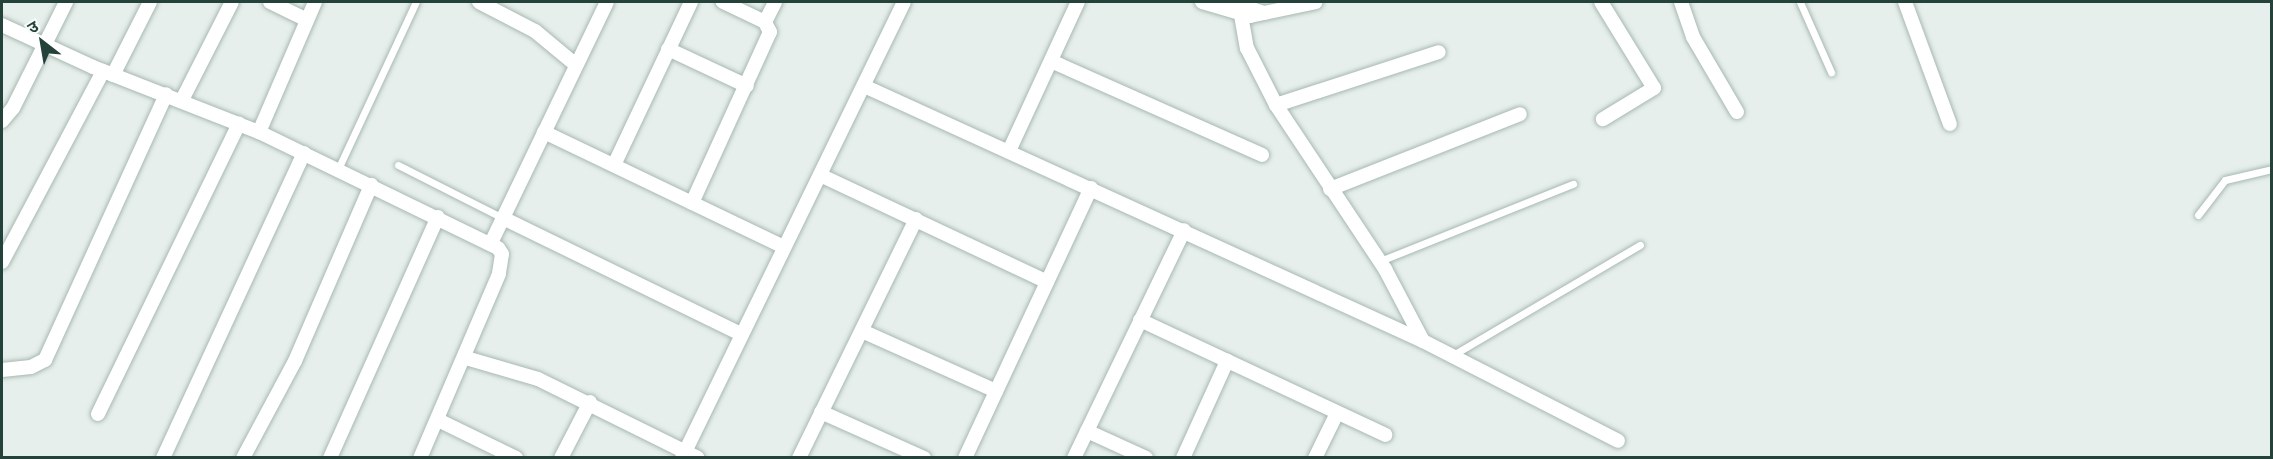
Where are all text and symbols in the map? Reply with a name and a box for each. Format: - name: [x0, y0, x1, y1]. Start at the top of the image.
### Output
- north arrow: [12, 12, 72, 72]
- text: उ: [24, 16, 42, 38]

